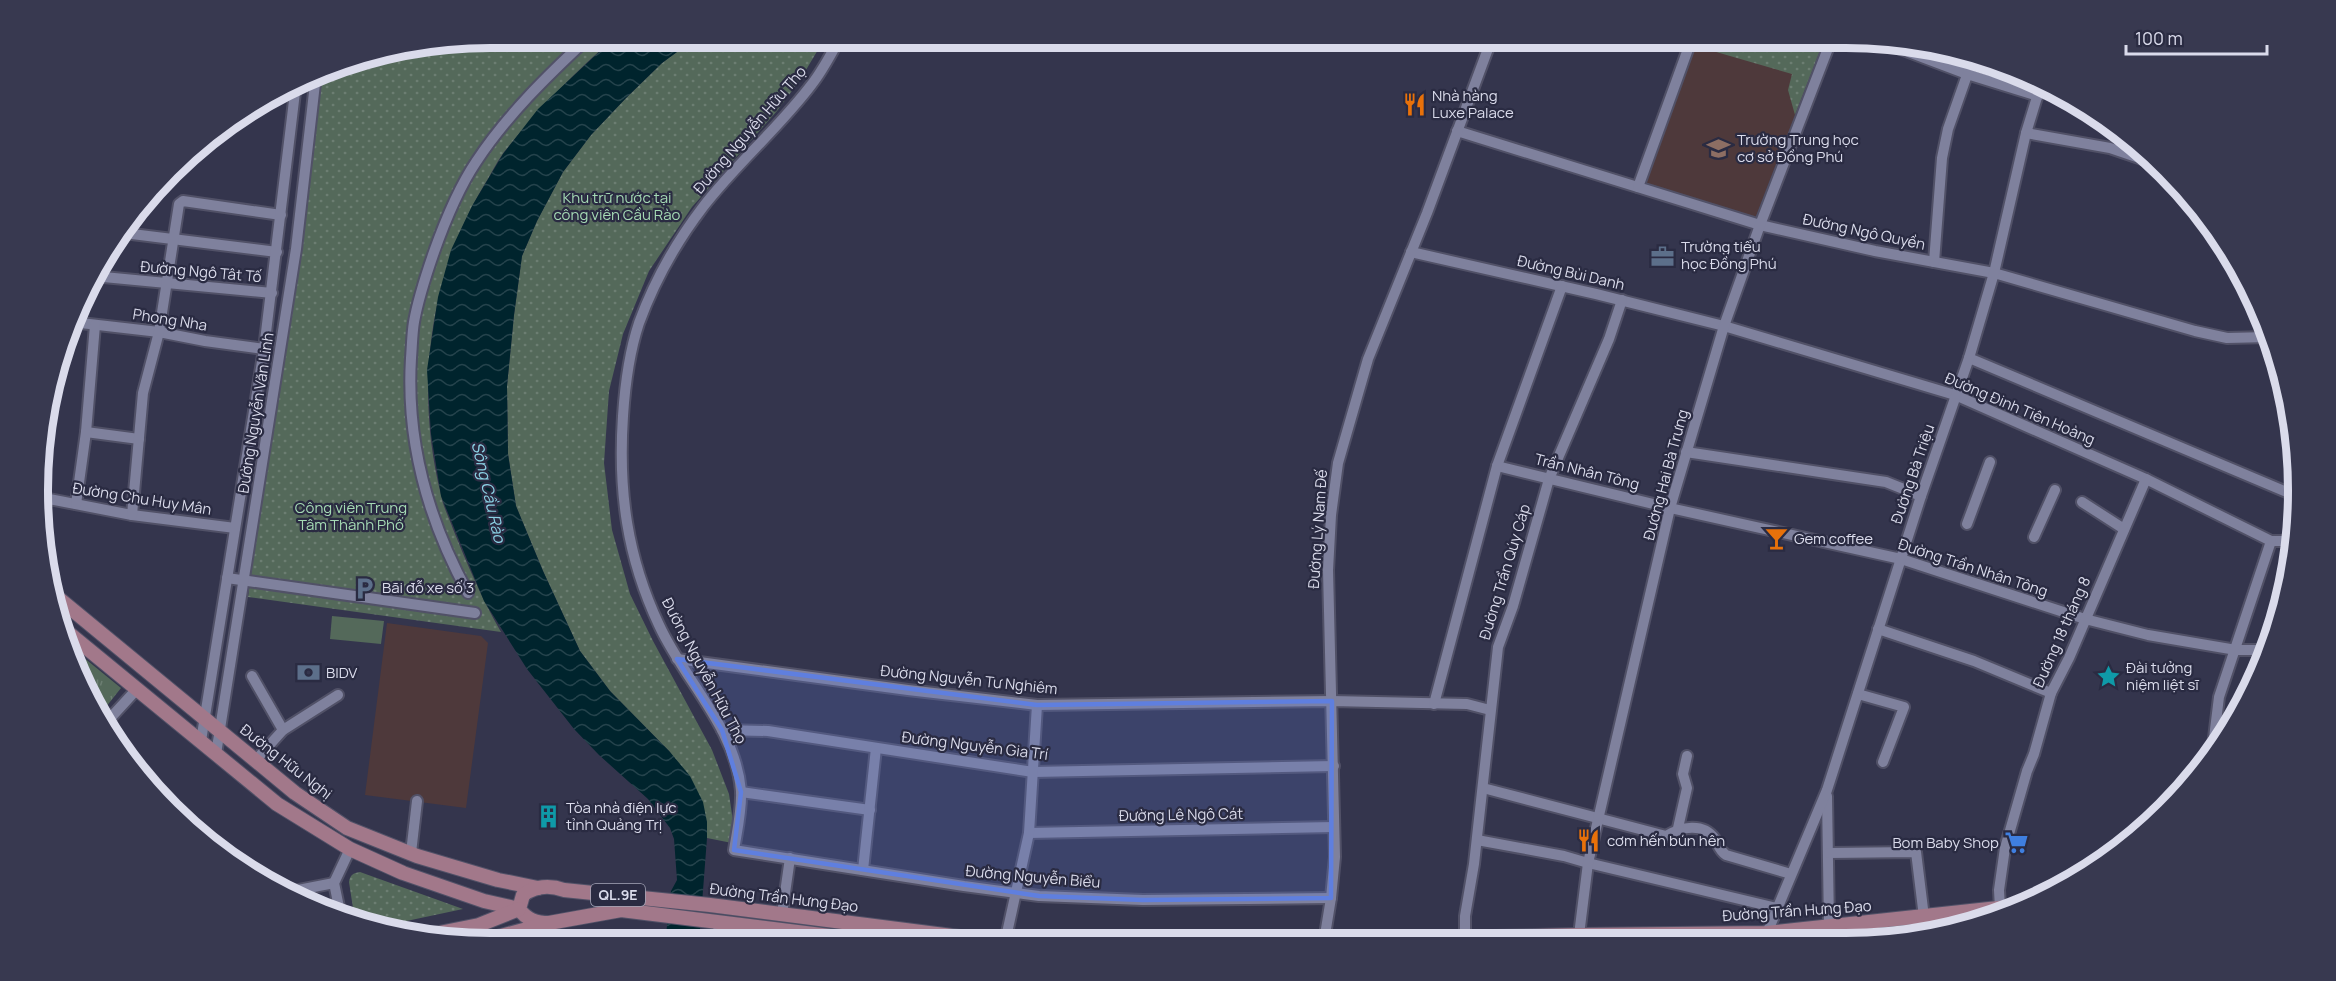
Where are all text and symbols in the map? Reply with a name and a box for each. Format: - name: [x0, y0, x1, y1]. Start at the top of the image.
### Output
- scale bar: [2126, 18, 2267, 56]
- text: 100 m: [2135, 26, 2183, 50]
- street label: Đường Nguyễn Hữu Thọ: [688, 61, 811, 198]
- place label: Nhà hàng Luxe Palace: [1432, 85, 1514, 123]
- restaurant icon: Nhà hàng Luxe Palace: [1401, 92, 1427, 118]
- place label: Trường Trung học cơ sở Đồng Phú: [1737, 129, 1859, 167]
- school or university icon: Trường Trung học cơ sở Đồng Phú: [1706, 136, 1732, 162]
- park label: Khu trữ nước tại công viên Cầu Rào: [554, 187, 681, 225]
- street label: Đường Ngô Quyền: [1801, 208, 1927, 255]
- place label: Trường tiểu học Đồng Phú: [1681, 236, 1777, 274]
- office icon: Trường tiểu học Đồng Phú: [1650, 243, 1676, 269]
- street label: Đường Bùi Danh: [1515, 250, 1627, 295]
- street label: Đường Ngô Tât Tố: [140, 256, 263, 287]
- street label: Phong Nha: [131, 303, 209, 336]
- street label: Đường Nguyễn Văn Linh: [232, 331, 279, 495]
- street label: Đường Đinh Tiên Hoàng: [1942, 367, 2099, 450]
- street label: Đường Hai Bà Trưng: [1638, 407, 1693, 543]
- street label: Đường Bà Triệu: [1886, 421, 1939, 526]
- water label: Sông Cầu Rào: [467, 439, 512, 546]
- street label: Trần Nhân Tông: [1532, 448, 1642, 495]
- street label: Đường Lý Nam Đế: [1303, 468, 1332, 589]
- street label: Đường Chu Huy Mân: [71, 477, 213, 520]
- park label: Công viên Trung Tâm Thành Phố: [295, 497, 407, 535]
- street label: Đường Trần Qúy Cáp: [1474, 501, 1535, 642]
- bar icon: Gem coffee: [1763, 526, 1789, 552]
- place label: Gem coffee: [1794, 528, 1873, 549]
- street label: Đường Trần Nhân Tông: [1896, 533, 2051, 602]
- street label: Đường 18 tháng 8: [2028, 573, 2095, 690]
- parking icon: Bãi đỗ xe số 3: [351, 575, 377, 601]
- place label: Bãi đỗ xe số 3: [382, 577, 474, 598]
- street label: Đường Nguyễn Hữu Thọ: [657, 594, 752, 748]
- place label: Đài tưởng niệm liệt sĩ: [2126, 657, 2200, 695]
- bank icon: BIDV: [295, 660, 321, 686]
- street label: Đường Nguyễn Tư Nghiêm: [880, 660, 1059, 699]
- place label: BIDV: [326, 662, 357, 683]
- place icon: Đài tưởng niệm liệt sĩ: [2095, 664, 2121, 690]
- street label: Đường Hữu Nghị: [236, 719, 337, 804]
- street label: Đường Nguyễn Gia Trí: [901, 726, 1050, 765]
- place label: Tòa nhà điện lực tỉnh Quảng Trị: [566, 797, 677, 835]
- street label: Đường Lê Ngô Cát: [1119, 803, 1243, 826]
- building icon: Tòa nhà điện lực tỉnh Quảng Trị: [535, 804, 561, 830]
- restaurant icon: cơm hến bún hên: [1576, 828, 1602, 854]
- place label: cơm hến bún hên: [1607, 830, 1725, 851]
- supermarket icon: Bom Baby Shop: [2004, 830, 2030, 856]
- place label: Bom Baby Shop: [1892, 832, 1999, 853]
- street label: Đường Nguyễn Biểu: [965, 860, 1101, 893]
- street label: Đường Trần Hưng Đạo: [709, 878, 860, 917]
- road number: QL.9E: [591, 884, 645, 906]
- street label: Đường Trần Hưng Đạo: [1722, 895, 1872, 926]

